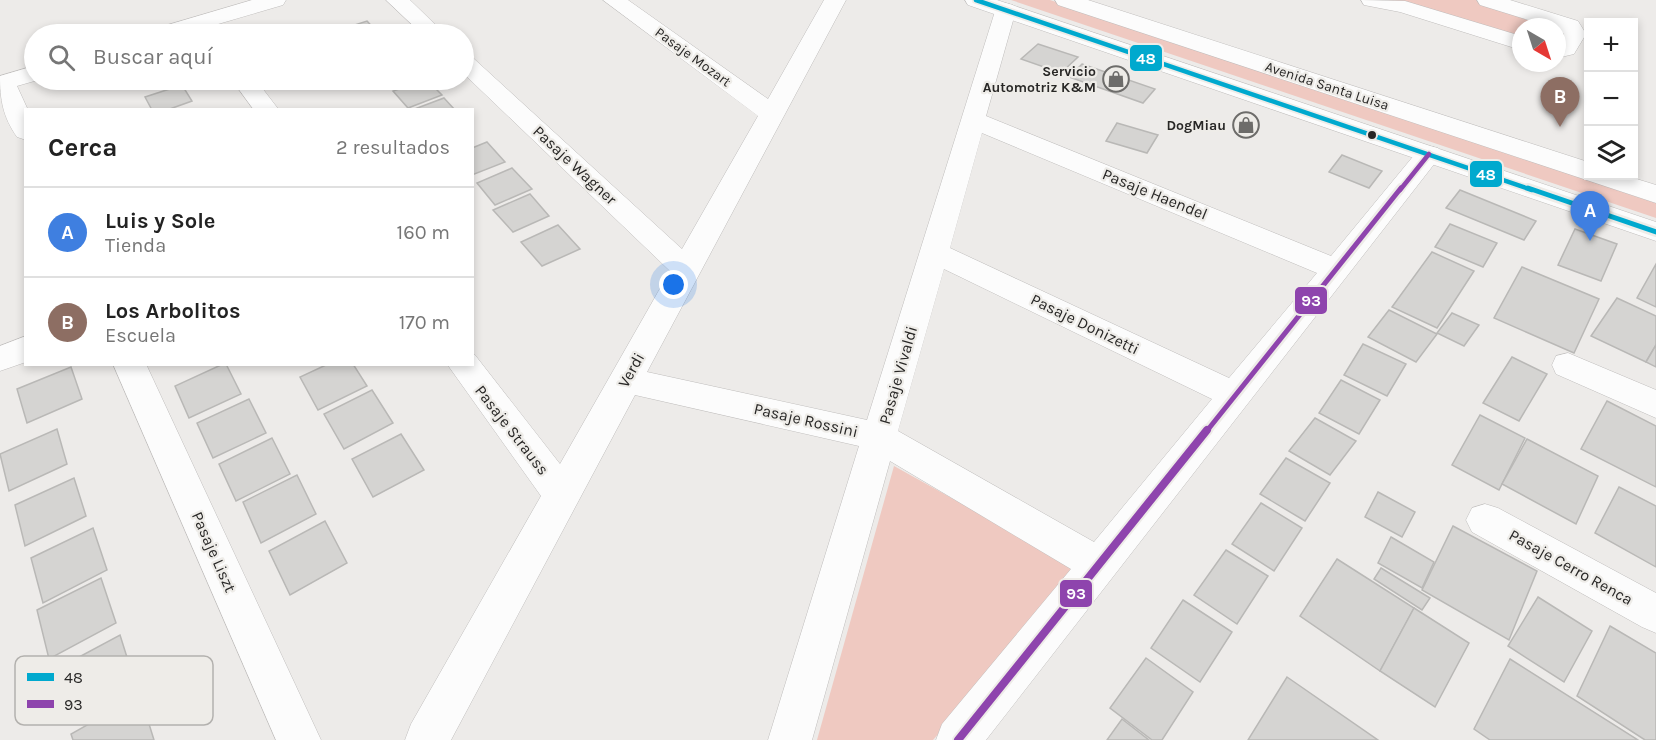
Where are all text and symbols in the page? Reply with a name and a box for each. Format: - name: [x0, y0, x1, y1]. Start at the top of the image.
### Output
- north arrow: [1512, 18, 1566, 72]
- map controls: [1584, 18, 1638, 180]
- button: +: [1584, 18, 1638, 72]
- search box: [24, 24, 474, 90]
- street label: Pasaje Mozart: [652, 24, 734, 90]
- icon: search: [45, 41, 78, 74]
- text: Buscar aquí: [93, 44, 213, 70]
- line badge: 48: [1129, 44, 1163, 72]
- text: 48: [1136, 49, 1156, 68]
- street label: Avenida Santa Luisa: [1263, 58, 1391, 114]
- place label: Servicio Automotriz K&M: [983, 63, 1096, 96]
- shop icon: Servicio Automotriz K&M: [1101, 64, 1131, 94]
- button: −: [1584, 72, 1638, 126]
- pin: B: [1540, 78, 1580, 127]
- shop icon: DogMiau: [1231, 110, 1261, 140]
- place label: DogMiau: [1167, 117, 1226, 134]
- street label: Pasaje Wagner: [529, 121, 621, 209]
- button: layers: [1584, 126, 1638, 180]
- unlabelled marker: [1366, 129, 1378, 141]
- text: Cerca: [48, 132, 117, 163]
- text: 2 resultados: [336, 136, 450, 159]
- line badge: 48: [1469, 160, 1503, 188]
- street label: Pasaje Haendel: [1100, 164, 1210, 224]
- text: 48: [1476, 165, 1496, 184]
- pin: A: [1570, 192, 1610, 241]
- text: Luis y Sole: [105, 208, 216, 234]
- text: A: [61, 221, 74, 244]
- text: 160 m: [397, 221, 450, 244]
- text: Tienda: [105, 234, 166, 257]
- your location: [659, 270, 688, 299]
- line badge: 93: [1294, 286, 1328, 315]
- street label: Pasaje Donizetti: [1028, 290, 1142, 358]
- text: 93: [1301, 291, 1321, 310]
- text: Los Arbolitos: [105, 298, 241, 324]
- text: B: [61, 311, 74, 334]
- text: 170 m: [399, 311, 450, 334]
- text: Escuela: [105, 324, 176, 347]
- street label: Pasaje Vivaldi: [875, 324, 921, 426]
- street label: Verdi: [614, 349, 648, 391]
- street label: Pasaje Strauss: [471, 381, 553, 479]
- street label: Pasaje Rossini: [752, 399, 860, 441]
- street label: Pasaje Liszt: [188, 509, 240, 595]
- street label: Pasaje Cerro Renca: [1506, 525, 1636, 609]
- line badge: 93: [1059, 579, 1093, 608]
- text: 93: [1066, 584, 1086, 603]
- legend: [15, 656, 213, 725]
- text: 48: [64, 668, 83, 687]
- text: 93: [64, 695, 83, 714]

